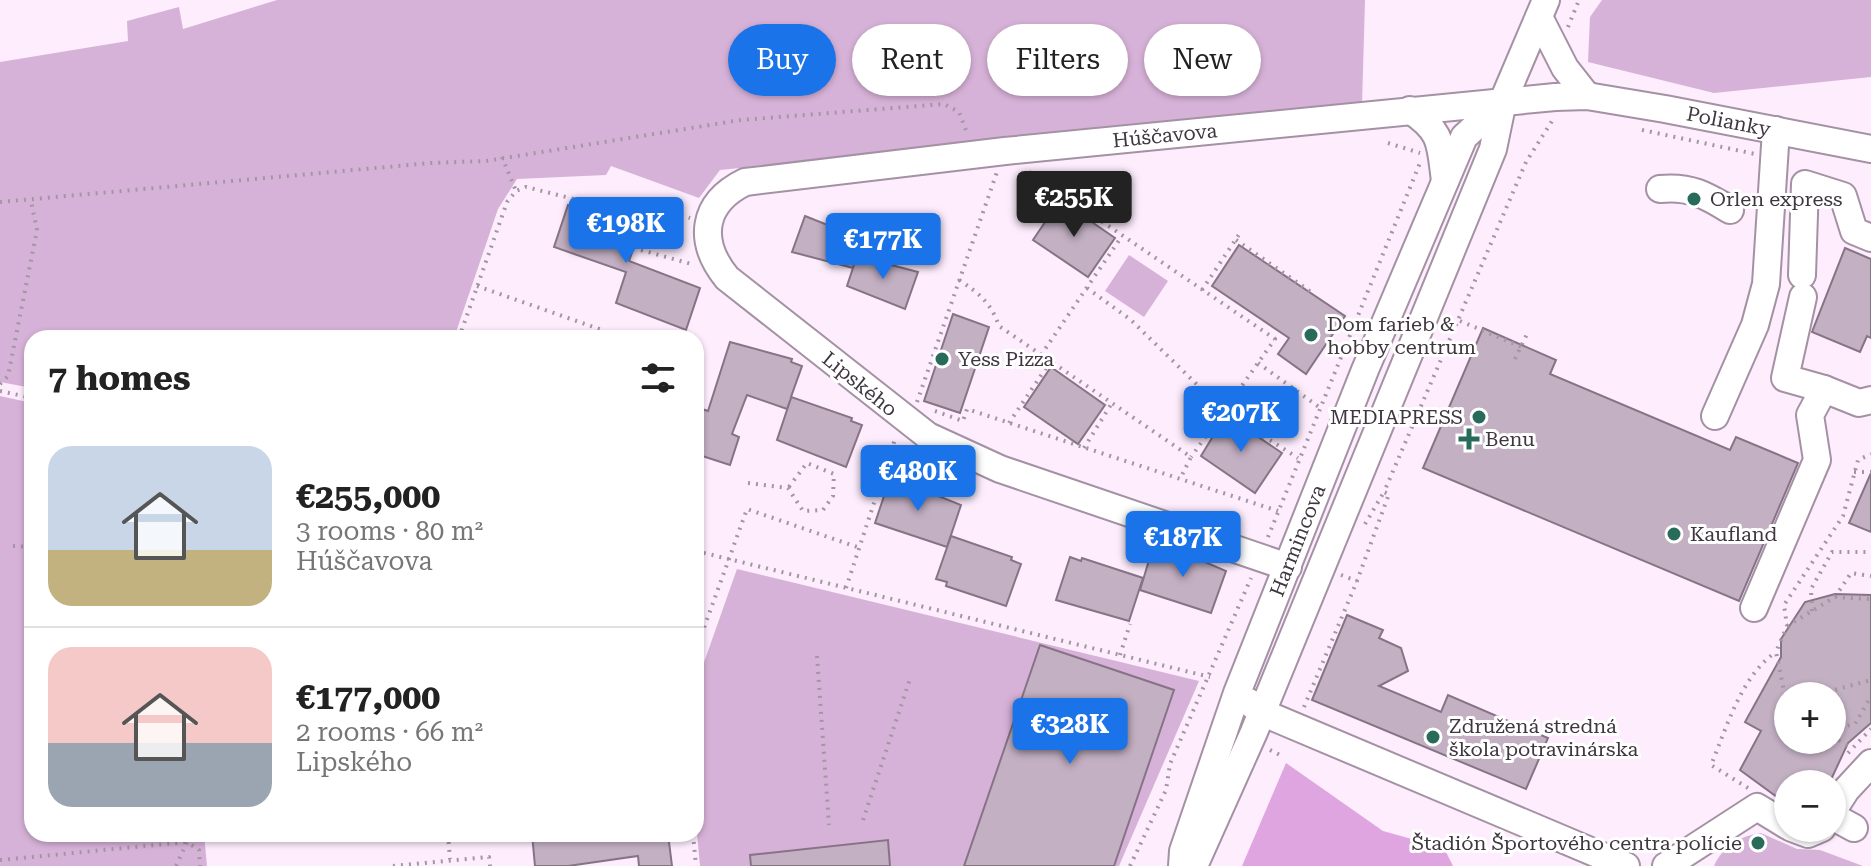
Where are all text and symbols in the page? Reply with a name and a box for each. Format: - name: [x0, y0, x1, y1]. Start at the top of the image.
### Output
- chip: Buy: [728, 24, 836, 96]
- chip: Rent: [852, 24, 971, 96]
- chip: Filters: [987, 24, 1128, 96]
- chip: New: [1144, 24, 1261, 96]
- street label: Polianky: [1685, 101, 1773, 141]
- street label: Húščavova: [1111, 118, 1218, 152]
- pin: €255K: [1018, 171, 1130, 239]
- text: €255K: [1035, 182, 1113, 212]
- place label: Orlen express: [1710, 187, 1842, 211]
- marker: Orlen express: [1685, 190, 1703, 208]
- pin: €198K: [570, 197, 682, 265]
- text: €198K: [587, 208, 665, 238]
- pin: €177K: [827, 213, 939, 281]
- text: €177K: [844, 224, 922, 254]
- place label: Dom farieb & hobby centrum: [1327, 312, 1476, 359]
- marker: Dom farieb & hobby centrum: [1302, 326, 1320, 344]
- street label: Lipského: [818, 347, 902, 421]
- place label: Yess Pizza: [958, 347, 1054, 371]
- marker: Yess Pizza: [933, 350, 951, 368]
- icon: filters: [636, 356, 680, 400]
- text: 7 homes: [48, 358, 191, 398]
- pin: €207K: [1185, 386, 1297, 454]
- text: €207K: [1202, 397, 1280, 427]
- place label: MEDIAPRESS: [1330, 405, 1463, 429]
- marker: MEDIAPRESS: [1470, 408, 1488, 426]
- place label: Benu: [1485, 427, 1535, 451]
- marker: Benu: [1460, 430, 1478, 448]
- pin: €480K: [862, 445, 974, 513]
- text: €480K: [879, 456, 957, 486]
- text: €255,000: [296, 476, 440, 516]
- icon: home: [112, 478, 208, 574]
- street label: Harmincova: [1264, 481, 1330, 600]
- pin: €187K: [1127, 511, 1239, 579]
- text: 3 rooms · 80 m²: [296, 516, 483, 546]
- text: €187K: [1144, 522, 1222, 552]
- place label: Kaufland: [1690, 522, 1778, 546]
- marker: Kaufland: [1665, 525, 1683, 543]
- text: Húščavova: [296, 546, 433, 576]
- text: €177,000: [296, 677, 440, 717]
- icon: home: [112, 679, 208, 775]
- map controls: [1774, 682, 1846, 842]
- button: +: [1774, 682, 1846, 754]
- pin: €328K: [1014, 698, 1126, 766]
- text: €328K: [1031, 709, 1109, 739]
- place label: Združená stredná škola potravinárska: [1449, 714, 1639, 761]
- text: 2 rooms · 66 m²: [296, 717, 483, 747]
- marker: Združená stredná škola potravinárska: [1424, 728, 1442, 746]
- text: Lipského: [296, 747, 412, 777]
- button: −: [1774, 770, 1846, 842]
- place label: Štadión Športového centra polície: [1412, 831, 1742, 855]
- marker: Štadión Športového centra polície: [1749, 834, 1767, 852]

